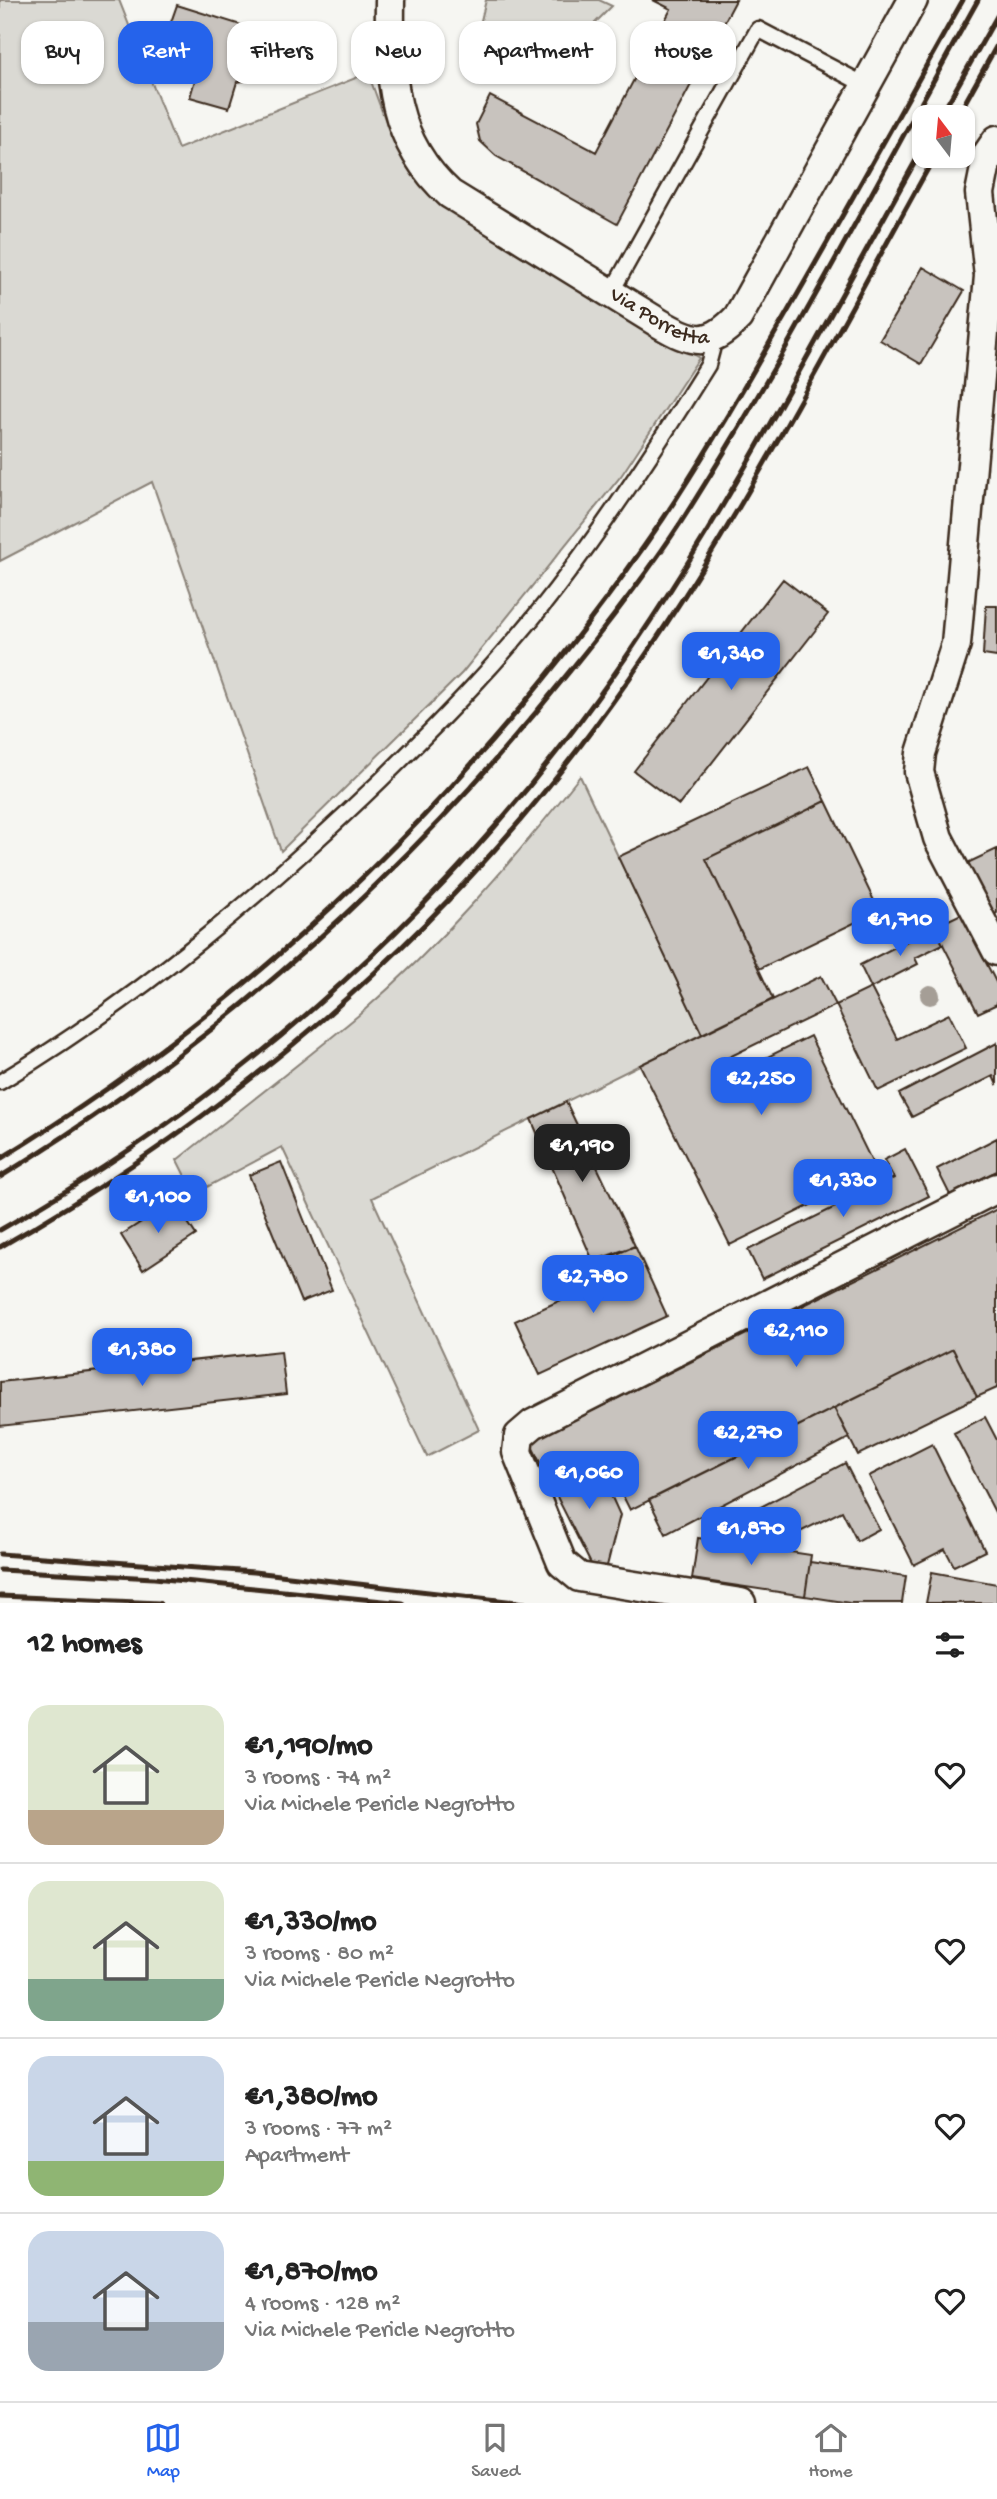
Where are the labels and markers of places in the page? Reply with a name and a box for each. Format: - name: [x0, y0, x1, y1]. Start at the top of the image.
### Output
- pin: €1,340: [674, 632, 788, 692]
- pin: €1,710: [843, 898, 957, 958]
- pin: €2,250: [704, 1058, 818, 1117]
- pin: €1,190: [525, 1124, 639, 1184]
- pin: €1,330: [786, 1160, 900, 1219]
- pin: €1,100: [101, 1176, 215, 1235]
- pin: €2,780: [536, 1256, 650, 1315]
- pin: €2,110: [739, 1310, 853, 1369]
- pin: €1,380: [85, 1328, 199, 1388]
- pin: €2,270: [691, 1412, 805, 1471]
- pin: €1,060: [532, 1452, 646, 1511]
- pin: €1,870: [694, 1508, 808, 1567]

